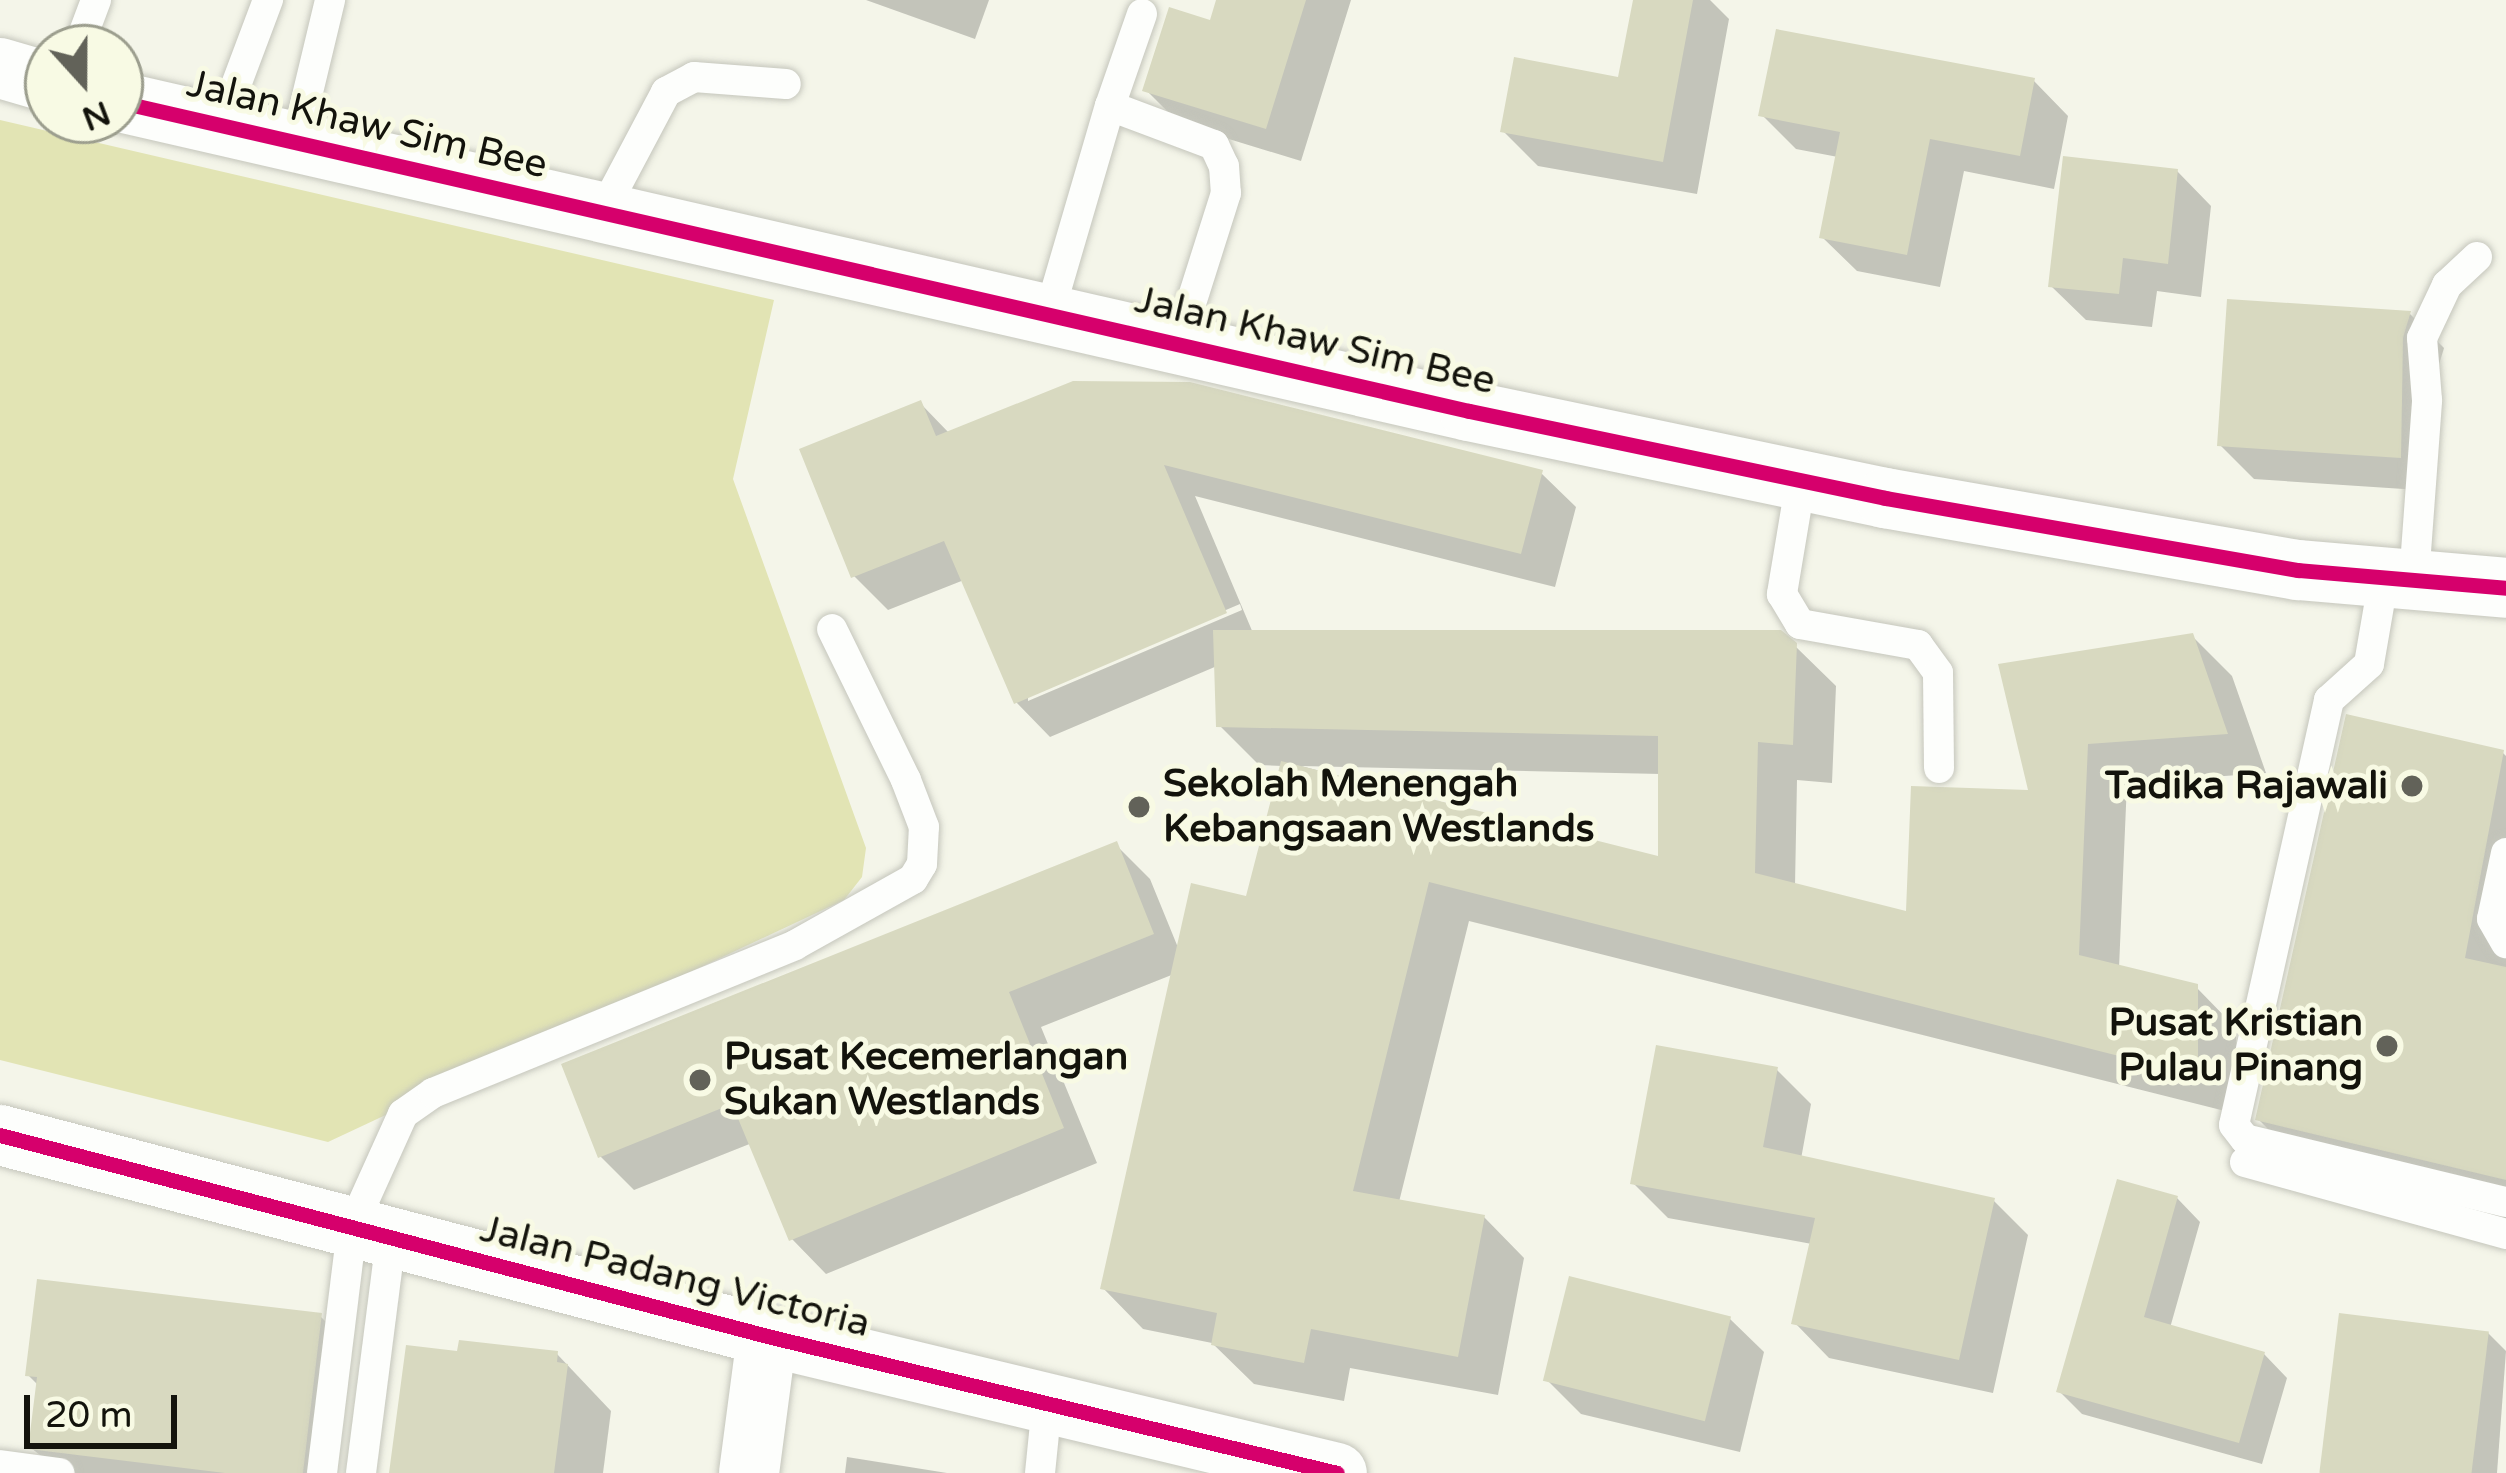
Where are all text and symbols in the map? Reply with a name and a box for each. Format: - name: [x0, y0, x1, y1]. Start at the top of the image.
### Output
- north arrow: [24, 24, 144, 144]
- street label: Jalan Khaw Sim Bee: [182, 61, 552, 189]
- text: N: [77, 92, 115, 138]
- street label: Jalan Khaw Sim Bee: [1130, 277, 1500, 405]
- place label: Sekolah Menengah Kebangsaan Westlands: [1163, 762, 1594, 853]
- place label: Tadika Rajawali: [2105, 763, 2388, 809]
- marker: Tadika Rajawali: [2399, 773, 2425, 799]
- marker: Sekolah Menengah Kebangsaan Westlands: [1126, 794, 1152, 820]
- place label: Pusat Kristian Pulau Pinang: [2108, 1001, 2363, 1092]
- marker: Pusat Kristian Pulau Pinang: [2374, 1033, 2400, 1059]
- place label: Pusat Kecemerlangan Sukan Westlands: [724, 1035, 1128, 1126]
- marker: Pusat Kecemerlangan Sukan Westlands: [687, 1067, 713, 1093]
- street label: Jalan Padang Victoria: [475, 1206, 875, 1348]
- scale bar: [30, 1371, 183, 1445]
- text: 20 m: [45, 1394, 133, 1437]

